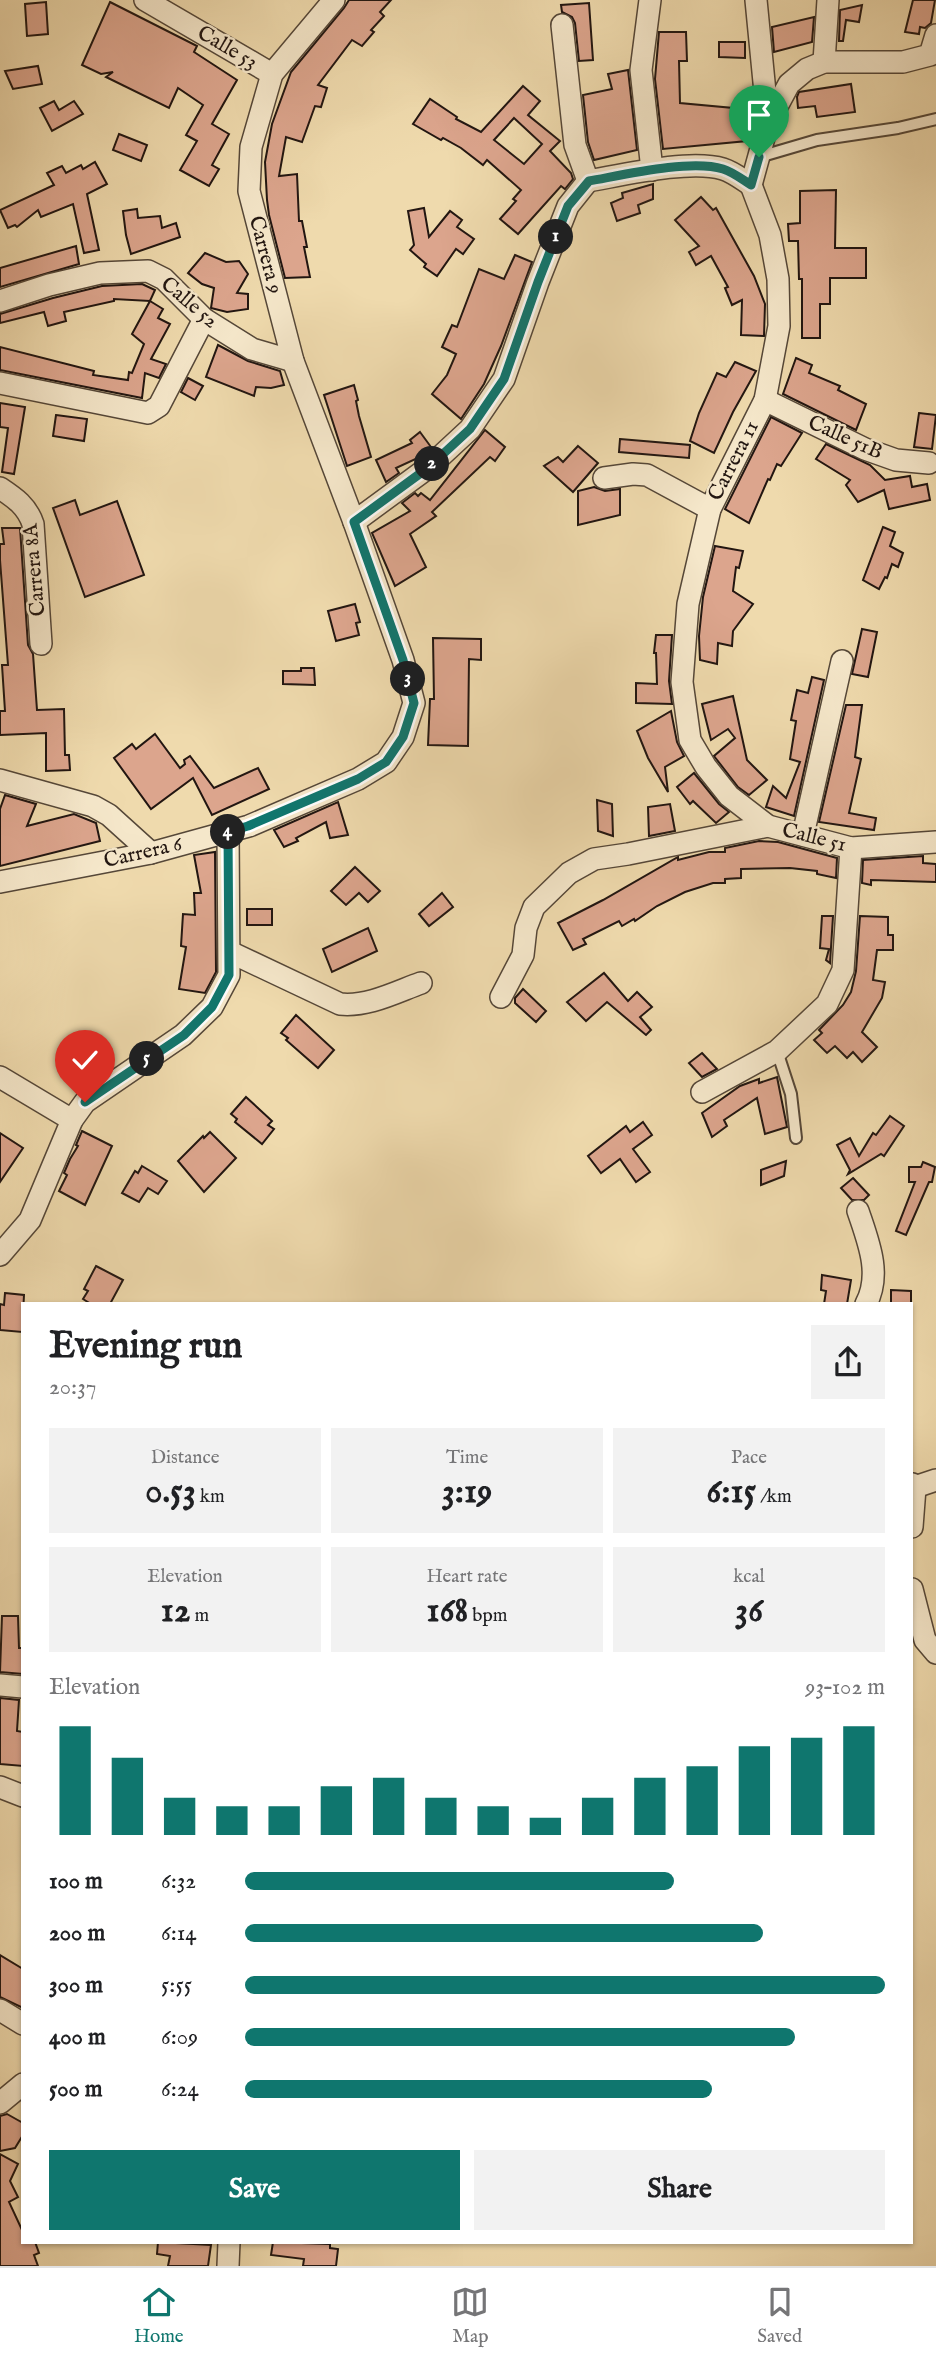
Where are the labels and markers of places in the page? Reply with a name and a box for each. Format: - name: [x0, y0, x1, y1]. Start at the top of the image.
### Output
- pin: [729, 85, 789, 157]
- pin: 1: [538, 219, 574, 254]
- pin: 2: [414, 447, 450, 482]
- pin: 3: [390, 662, 426, 696]
- pin: 4: [210, 814, 246, 850]
- pin: [55, 1030, 115, 1102]
- pin: 5: [130, 1042, 164, 1076]

